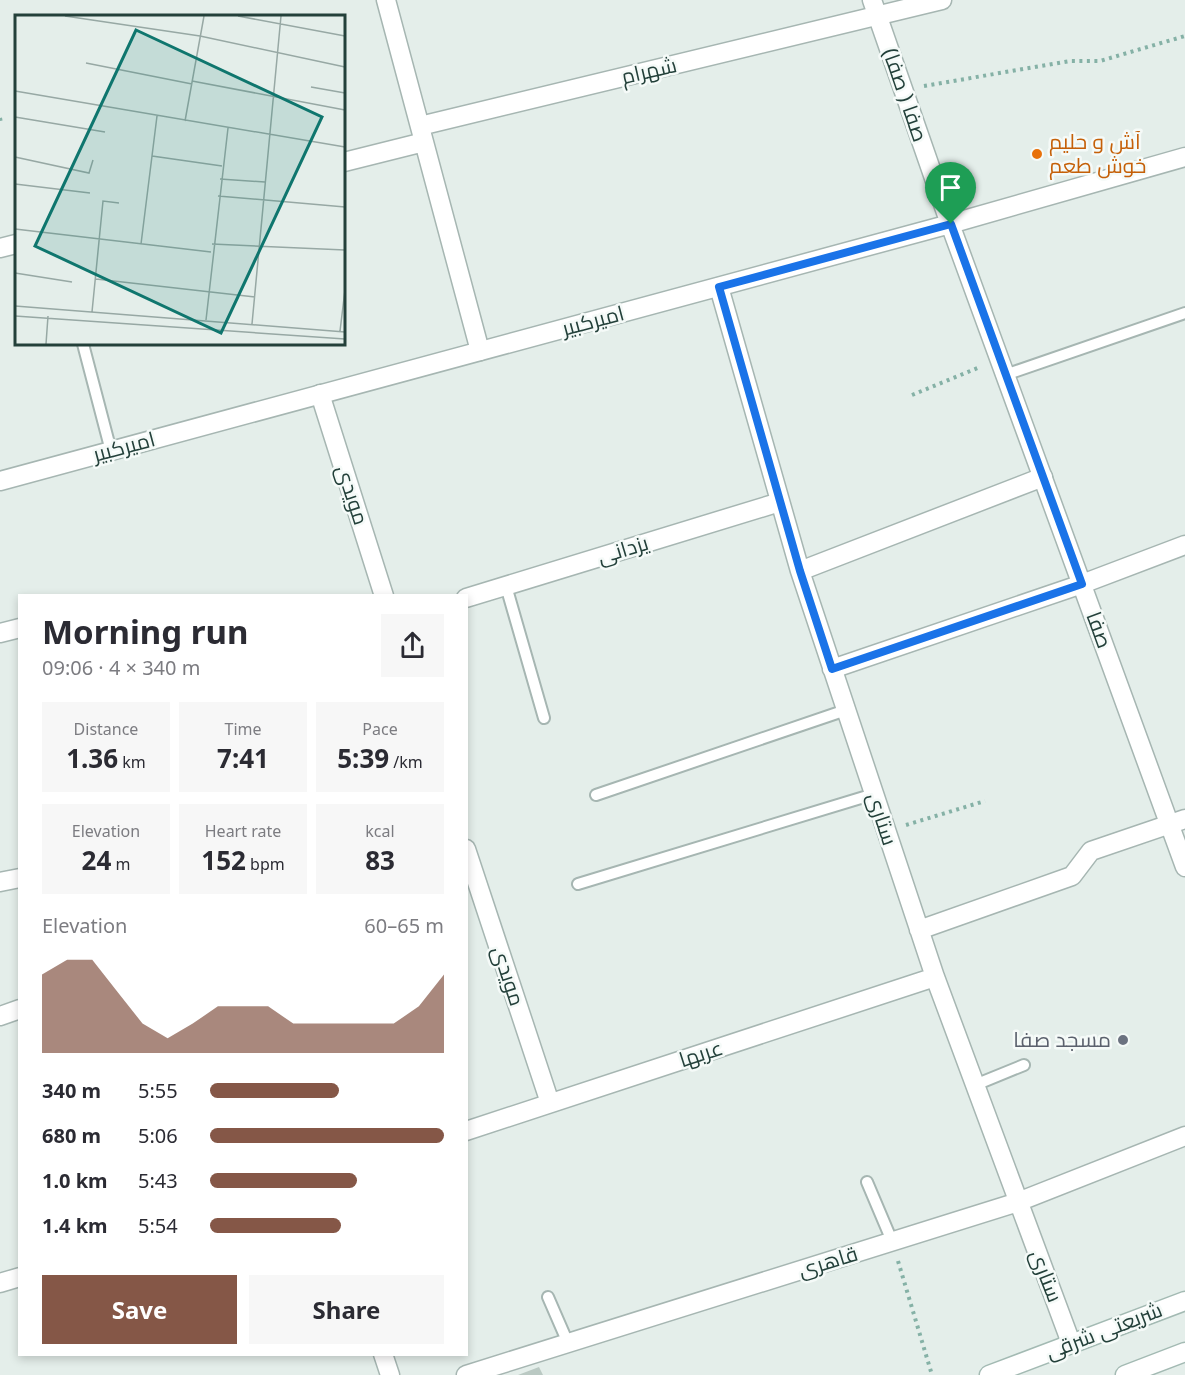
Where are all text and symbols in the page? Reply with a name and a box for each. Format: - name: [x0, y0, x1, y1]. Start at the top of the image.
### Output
- inset map: [15, 15, 345, 345]
- street label: صفا ( صفا): [877, 44, 935, 145]
- street label: شهرام: [618, 50, 680, 91]
- place label: آش و حلیم خوش طعم: [1049, 127, 1146, 180]
- marker: آش و حلیم خوش طعم: [1030, 147, 1044, 161]
- pin: [925, 162, 976, 224]
- icon: arrive: [934, 171, 967, 204]
- street label: امیرکبیر: [558, 298, 627, 342]
- street label: امیرکبیر: [89, 424, 158, 468]
- street label: مویدی: [330, 461, 376, 528]
- street label: یزدانی: [594, 528, 652, 570]
- street label: صفا: [1080, 608, 1119, 652]
- text: Morning run: [42, 609, 248, 654]
- button: share: [381, 614, 444, 677]
- text: 09:06 · 4 × 340 m: [42, 654, 200, 681]
- text: Distance: [74, 718, 138, 740]
- text: Time: [224, 718, 262, 740]
- text: Pace: [362, 718, 398, 740]
- text: 1.36: [66, 740, 118, 776]
- text: 7:41: [217, 740, 269, 776]
- text: 5:39: [337, 740, 389, 776]
- text: km: [118, 751, 146, 773]
- text: /km: [389, 751, 423, 773]
- street label: ستاری: [861, 789, 905, 849]
- text: Elevation: [72, 820, 140, 842]
- text: Heart rate: [205, 820, 281, 842]
- text: kcal: [365, 820, 395, 842]
- text: 24: [82, 842, 111, 878]
- text: 152: [201, 842, 246, 878]
- text: 83: [365, 842, 395, 878]
- text: m: [111, 853, 130, 875]
- text: bpm: [246, 853, 285, 875]
- text: Elevation: [42, 912, 127, 939]
- text: 60–65 m: [364, 912, 444, 939]
- street label: مویدی: [486, 942, 532, 1009]
- place label: مسجد صفا: [1013, 1025, 1111, 1053]
- street label: عربها: [675, 1033, 726, 1073]
- marker: مسجد صفا: [1116, 1033, 1130, 1047]
- text: 340 m: [42, 1077, 101, 1104]
- text: 5:55: [138, 1077, 178, 1104]
- text: 680 m: [42, 1122, 101, 1149]
- text: 5:06: [138, 1122, 178, 1149]
- text: 1.0 km: [42, 1167, 108, 1194]
- text: 5:43: [138, 1167, 178, 1194]
- text: 1.4 km: [42, 1212, 108, 1239]
- text: 5:54: [138, 1212, 178, 1239]
- street label: قاهری: [795, 1239, 861, 1283]
- street label: ستاری: [1024, 1245, 1070, 1306]
- button: Save: [42, 1275, 237, 1344]
- button: Share: [249, 1275, 444, 1344]
- street label: شریعتی شرقی: [1041, 1295, 1166, 1365]

